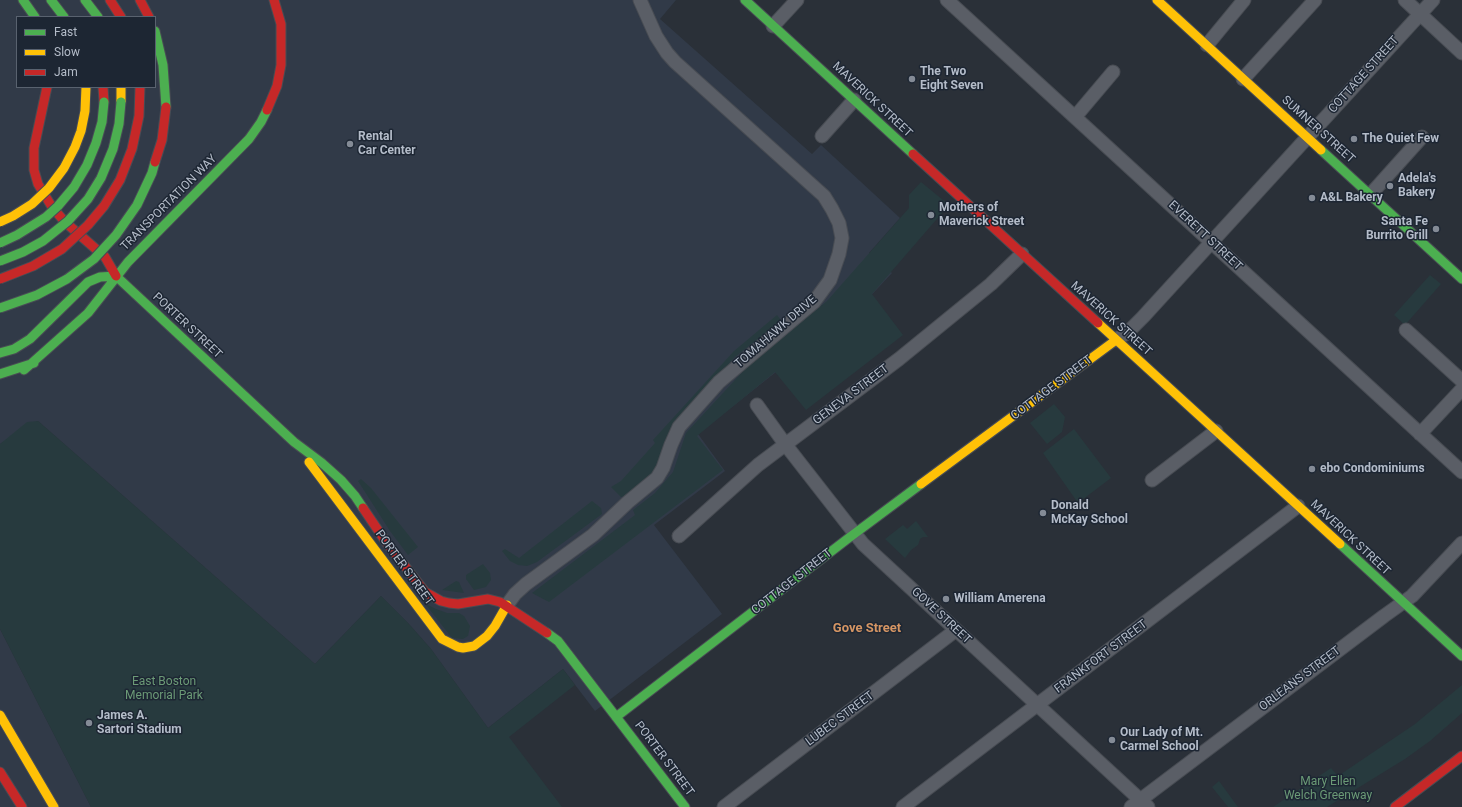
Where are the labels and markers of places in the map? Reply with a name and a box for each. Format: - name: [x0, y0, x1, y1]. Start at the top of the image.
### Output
- place label: The Two Eight Seven: [920, 65, 984, 93]
- marker: The Two Eight Seven: [907, 74, 917, 84]
- place label: Rental Car Center: [358, 130, 416, 158]
- place label: The Quiet Few: [1362, 132, 1439, 146]
- marker: The Quiet Few: [1349, 134, 1359, 144]
- marker: Rental Car Center: [345, 139, 355, 149]
- place label: Adela's Bakery: [1398, 172, 1436, 200]
- marker: Adela's Bakery: [1385, 181, 1395, 191]
- place label: A&L Bakery: [1320, 191, 1383, 205]
- marker: A&L Bakery: [1307, 193, 1317, 203]
- place label: Mothers of Maverick Street: [939, 201, 1024, 229]
- marker: Mothers of Maverick Street: [926, 210, 936, 220]
- place label: Santa Fe Burrito Grill: [1366, 215, 1428, 243]
- marker: Santa Fe Burrito Grill: [1431, 224, 1441, 234]
- place label: ebo Condominiums: [1320, 462, 1425, 476]
- marker: ebo Condominiums: [1307, 464, 1317, 474]
- place label: Donald McKay School: [1051, 499, 1128, 527]
- marker: Donald McKay School: [1038, 508, 1048, 518]
- place label: William Amerena: [954, 592, 1046, 606]
- marker: William Amerena: [941, 594, 951, 604]
- place label: James A. Sartori Stadium: [97, 709, 182, 737]
- marker: James A. Sartori Stadium: [84, 718, 94, 728]
- place label: Our Lady of Mt. Carmel School: [1120, 726, 1203, 754]
- marker: Our Lady of Mt. Carmel School: [1107, 735, 1117, 745]

